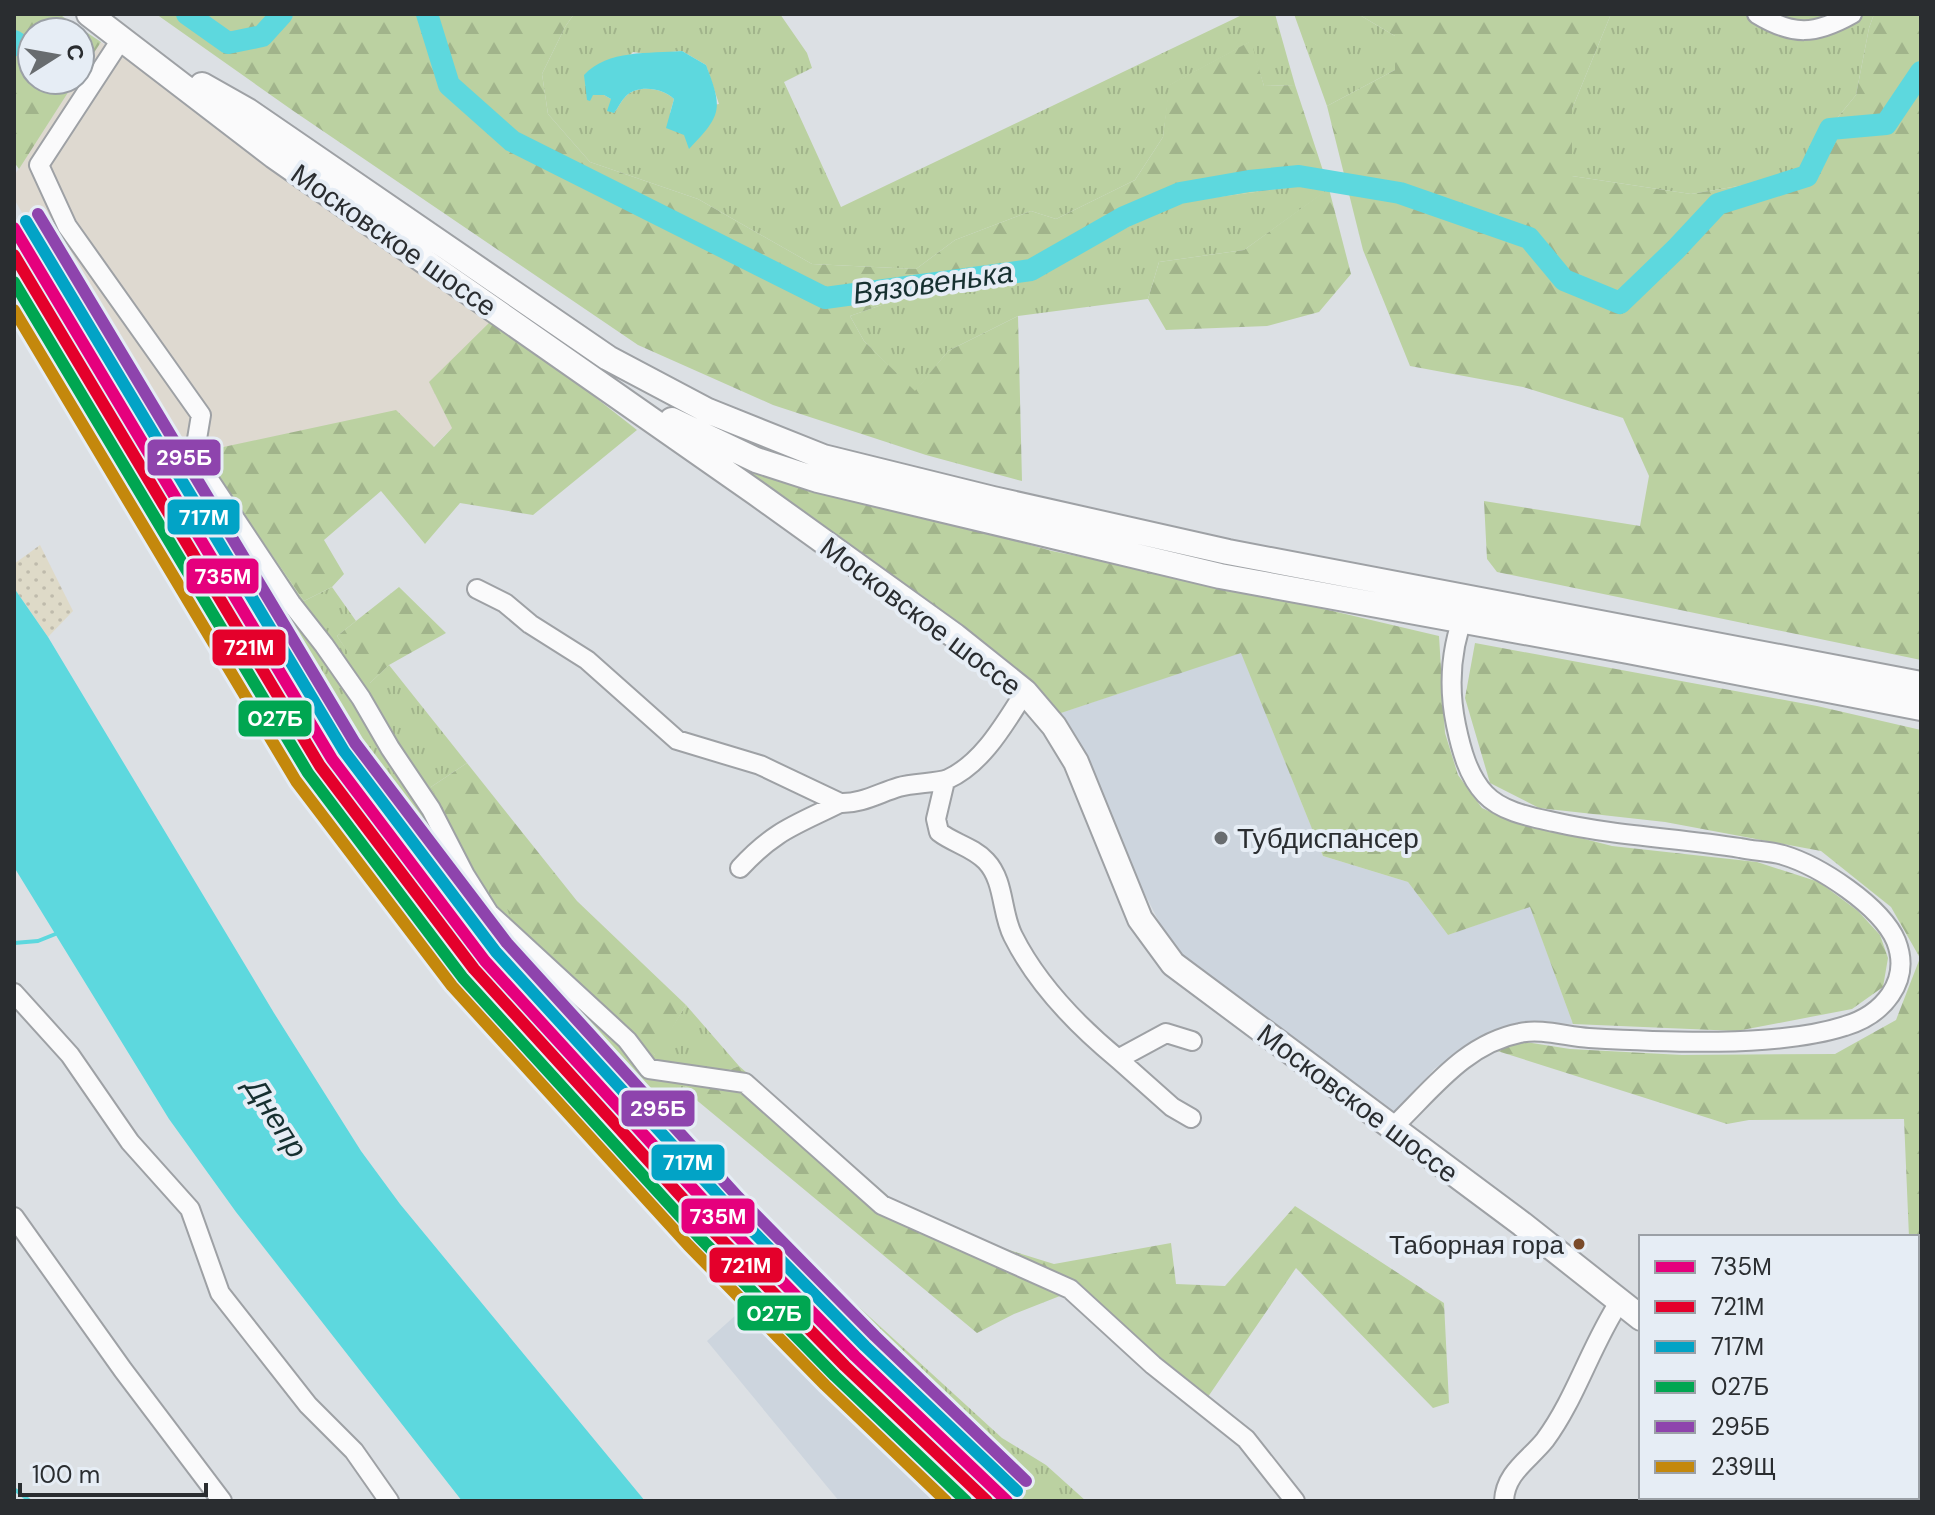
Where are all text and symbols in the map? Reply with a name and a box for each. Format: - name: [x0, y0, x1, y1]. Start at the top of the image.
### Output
- north arrow: [16, 16, 96, 96]
- text: С: [59, 42, 91, 63]
- street label: Московское шоссе: [284, 156, 504, 325]
- water label: Вязовенька: [850, 252, 1015, 313]
- line badge: 295Б: [146, 438, 222, 477]
- text: 295Б: [156, 443, 212, 472]
- line badge: 717М: [166, 498, 241, 536]
- text: 717М: [179, 503, 229, 532]
- street label: Московское шоссе: [813, 529, 1029, 704]
- line badge: 735М: [185, 557, 260, 595]
- text: 735М: [195, 562, 251, 591]
- line badge: 721М: [211, 628, 287, 667]
- text: 721М: [224, 633, 274, 662]
- line badge: 027Б: [237, 699, 313, 738]
- text: 027Б: [247, 704, 303, 733]
- place label: Тубдиспансер: [1237, 820, 1419, 857]
- marker: Тубдиспансер: [1212, 829, 1230, 847]
- street label: Московское шоссе: [1250, 1016, 1466, 1191]
- water label: Днепр: [235, 1068, 317, 1165]
- line badge: 295Б: [620, 1089, 696, 1128]
- text: 295Б: [630, 1094, 686, 1123]
- line badge: 717М: [650, 1143, 726, 1182]
- text: 717М: [663, 1148, 713, 1177]
- line badge: 735М: [680, 1197, 756, 1235]
- text: 735М: [690, 1202, 746, 1231]
- place label: Таборная гора: [1389, 1228, 1565, 1262]
- legend: [1639, 1235, 1919, 1499]
- marker: Таборная гора: [1571, 1236, 1587, 1252]
- line badge: 721М: [708, 1246, 784, 1284]
- text: 721М: [721, 1251, 771, 1280]
- text: 735М: [1711, 1251, 1772, 1282]
- text: 721М: [1711, 1291, 1765, 1322]
- line badge: 027Б: [736, 1294, 812, 1332]
- text: 027Б: [746, 1299, 802, 1328]
- text: 717М: [1711, 1331, 1764, 1362]
- text: 027Б: [1711, 1371, 1769, 1402]
- text: 295Б: [1711, 1411, 1770, 1442]
- scale bar: [20, 1447, 206, 1497]
- text: 239Щ: [1711, 1451, 1776, 1482]
- text: 100 m: [32, 1459, 100, 1490]

